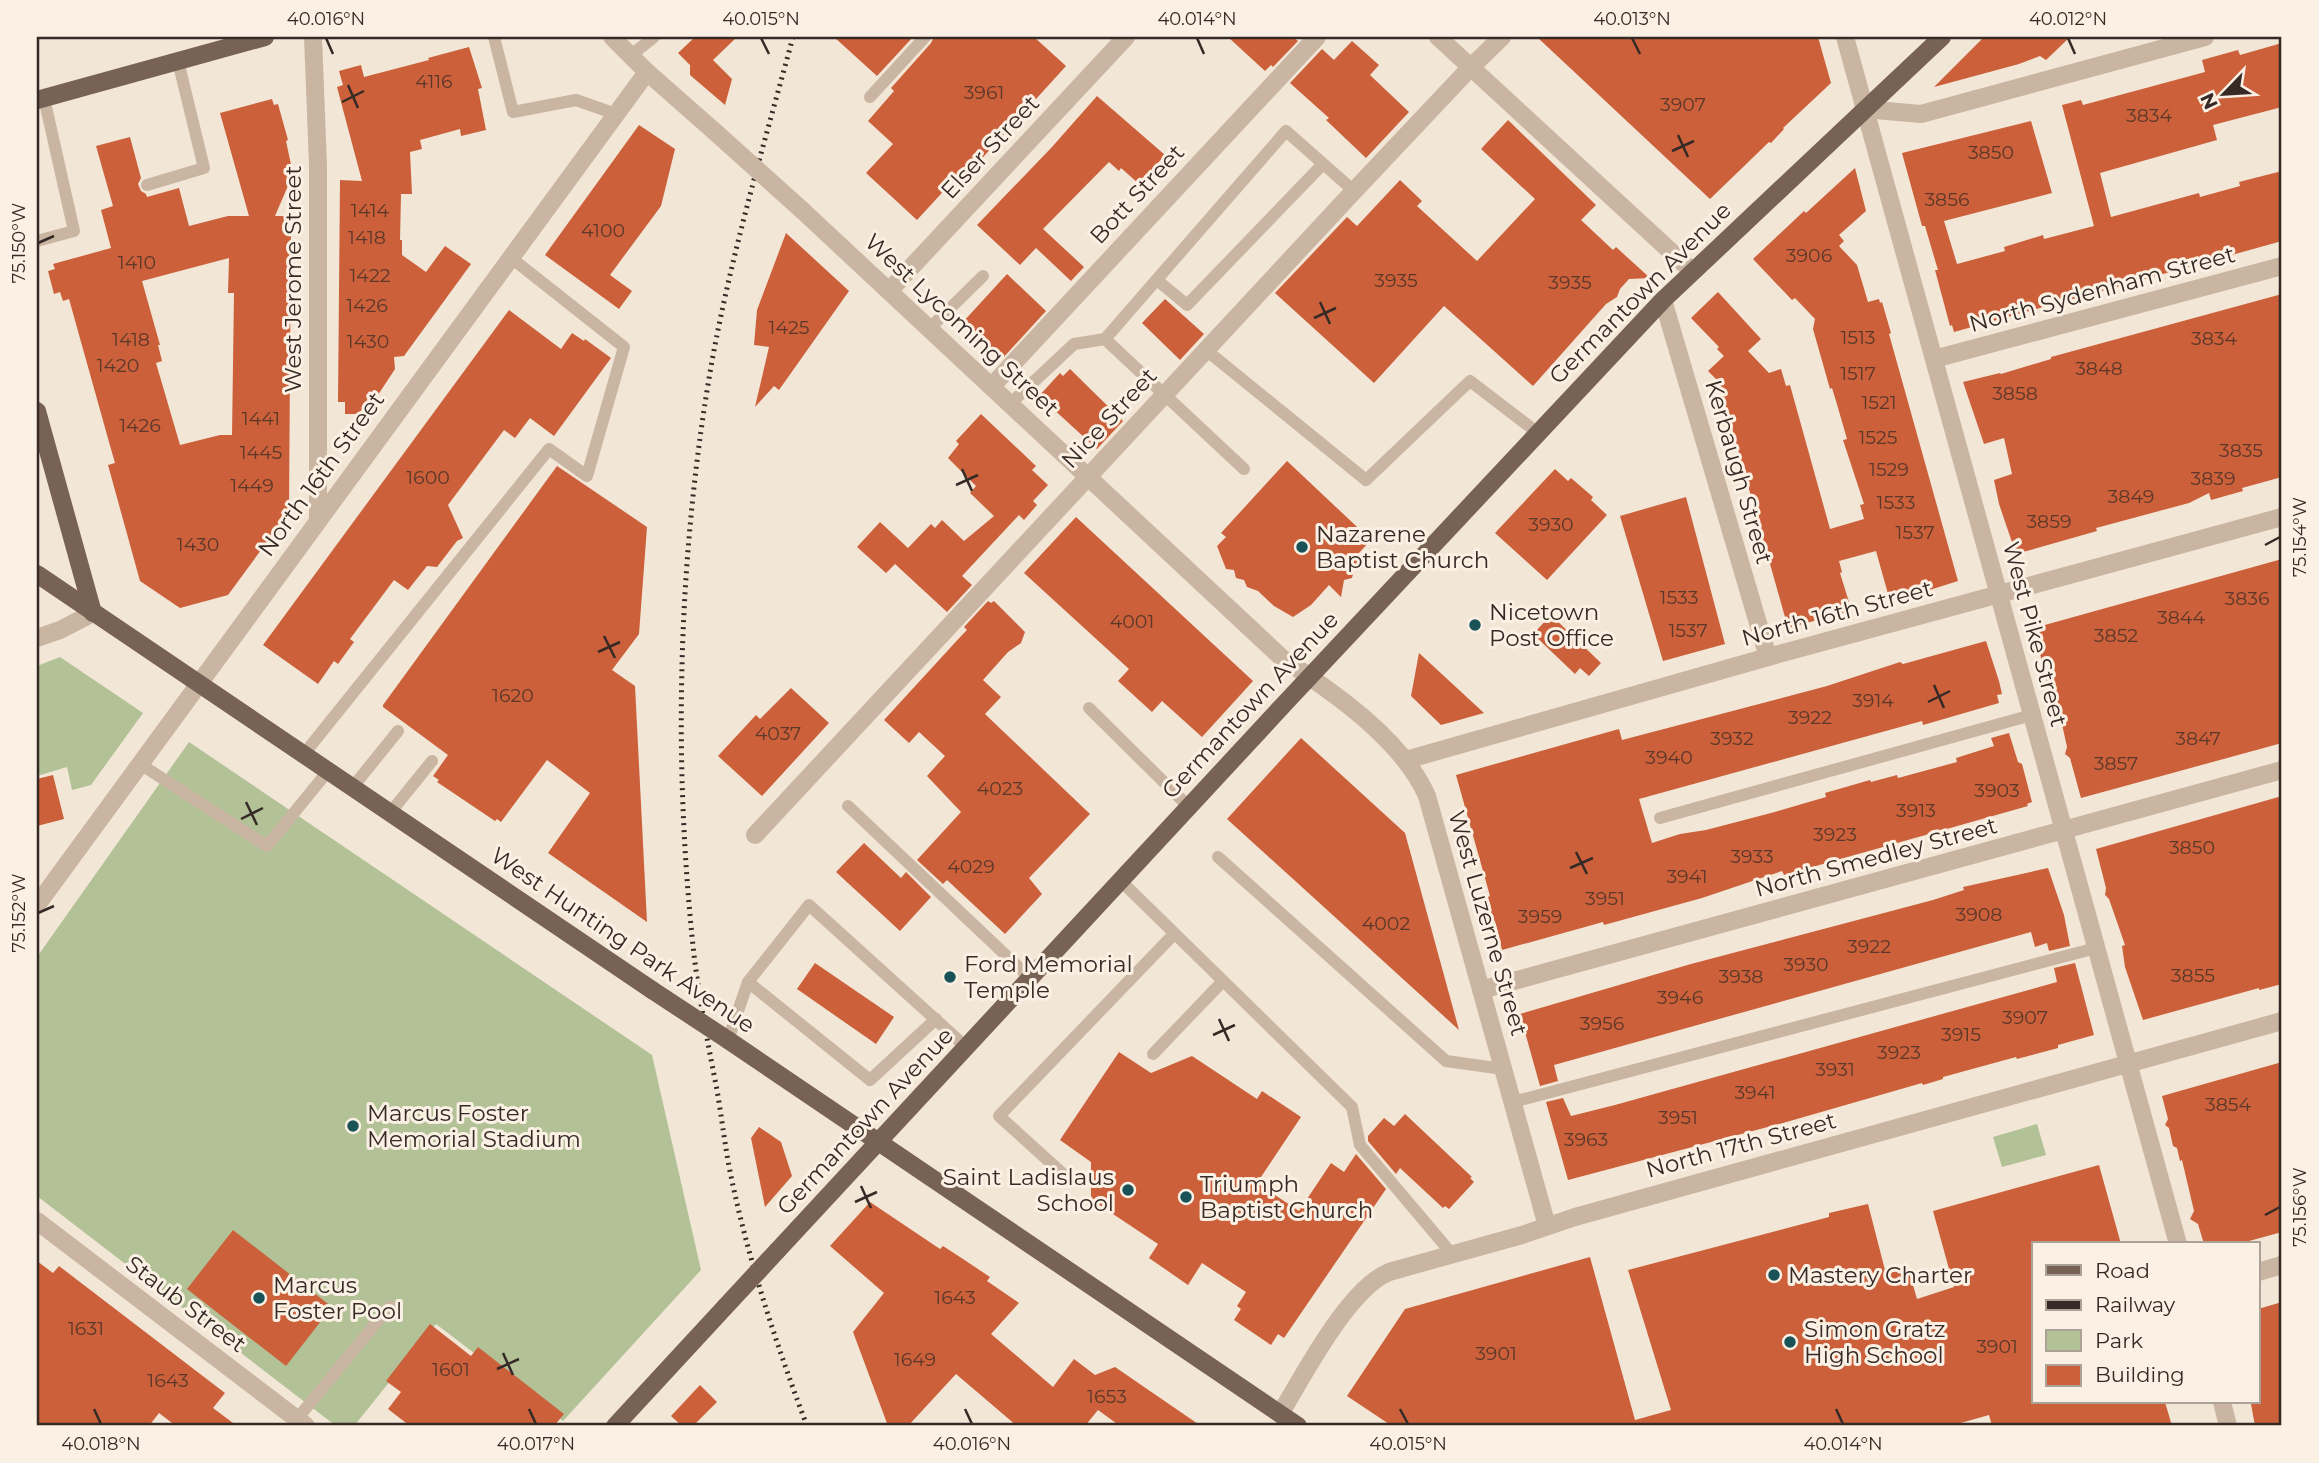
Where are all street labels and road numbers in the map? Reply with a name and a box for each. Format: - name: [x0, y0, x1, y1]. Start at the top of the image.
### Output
- street label: Elser Street: [935, 89, 1045, 205]
- street label: Bott Street: [1084, 138, 1190, 250]
- street label: West Jerome Street: [279, 165, 307, 393]
- street label: Germantown Avenue: [1543, 196, 1737, 390]
- street label: West Lycoming Street: [859, 228, 1065, 422]
- street label: North Sydenham Street: [1966, 240, 2238, 338]
- street label: Nice Street: [1055, 362, 1163, 474]
- street label: Kerbaugh Street: [1699, 377, 1779, 567]
- street label: North 16th Street: [252, 386, 390, 562]
- street label: West Pike Street: [1997, 539, 2073, 729]
- street label: North 16th Street: [1739, 574, 1935, 652]
- street label: Germantown Avenue: [1156, 606, 1344, 804]
- street label: West Luzerne Street: [1442, 807, 1534, 1039]
- street label: North Smedley Street: [1752, 811, 2000, 903]
- street label: West Hunting Park Avenue: [486, 841, 760, 1039]
- street label: Germantown Avenue: [771, 1022, 959, 1220]
- street label: North 17th Street: [1643, 1106, 1839, 1184]
- street label: Staub Street: [120, 1250, 252, 1358]

